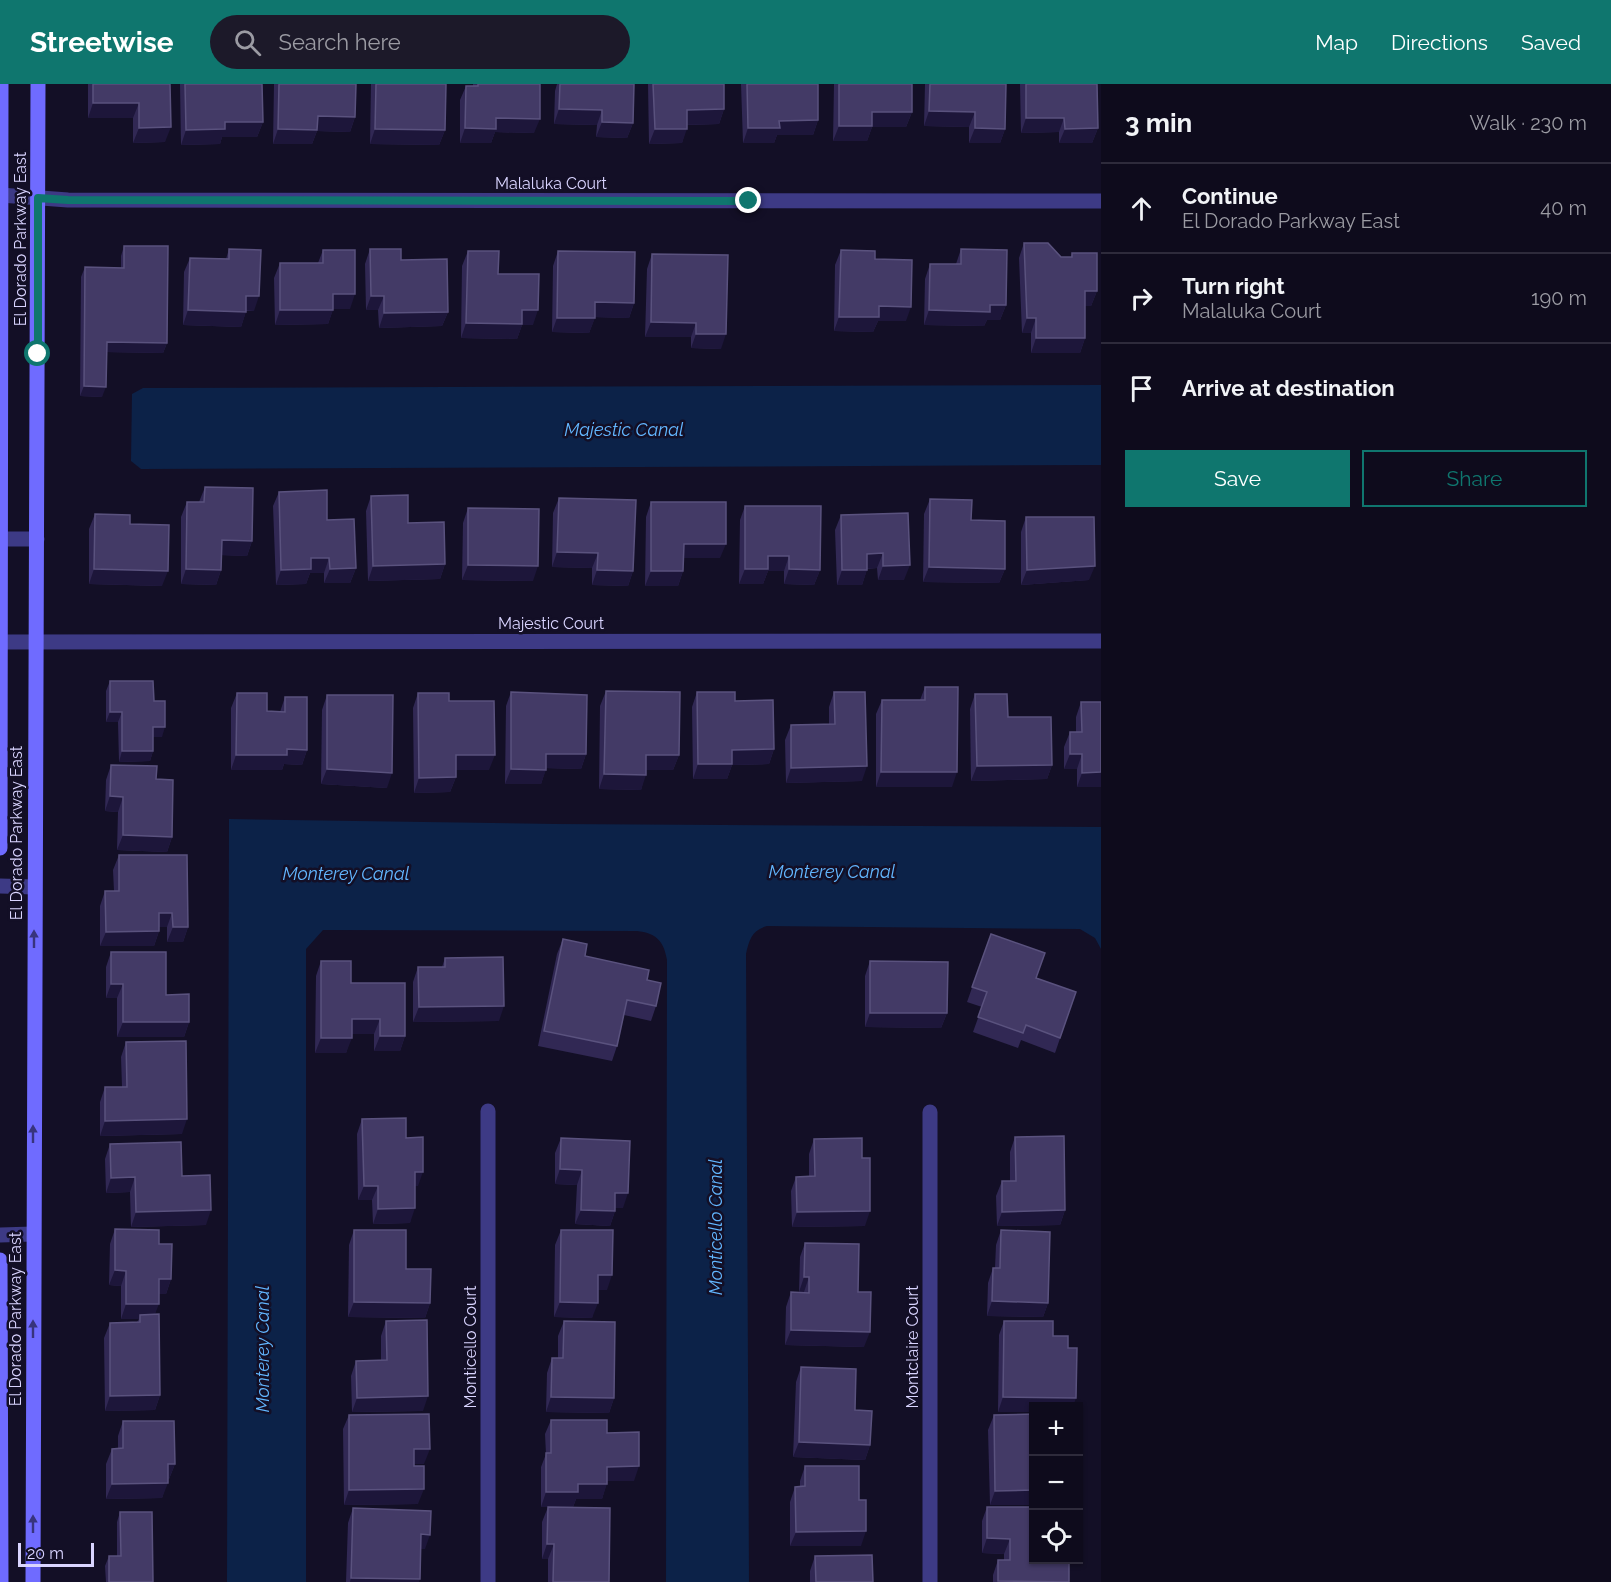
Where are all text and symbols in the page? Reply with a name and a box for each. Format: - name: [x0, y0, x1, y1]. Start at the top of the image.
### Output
- search box: [210, 15, 630, 69]
- text: Streetwise: [30, 26, 174, 59]
- icon: search: [231, 26, 264, 59]
- text: Search here: [279, 29, 401, 55]
- text: Map: [1315, 30, 1358, 55]
- text: Directions: [1391, 30, 1488, 55]
- text: Saved: [1521, 30, 1581, 55]
- text: 3 min: [1125, 108, 1192, 138]
- text: Walk · 230 m: [1469, 111, 1587, 135]
- street label: El Dorado Parkway East: [11, 151, 30, 326]
- street label: Malaluka Court: [495, 174, 608, 193]
- text: Continue: [1182, 183, 1278, 209]
- route end: [735, 187, 761, 213]
- icon: ahead: [1125, 192, 1158, 225]
- text: 40 m: [1540, 196, 1587, 220]
- text: El Dorado Parkway East: [1182, 209, 1400, 233]
- text: Turn right: [1182, 273, 1285, 299]
- icon: right: [1125, 282, 1158, 315]
- text: 190 m: [1531, 286, 1587, 310]
- text: Malaluka Court: [1182, 299, 1322, 323]
- route start: [24, 340, 50, 366]
- icon: arrive: [1125, 372, 1158, 405]
- text: Arrive at destination: [1182, 375, 1395, 401]
- water label: Majestic Canal: [564, 419, 684, 440]
- button: Save: [1125, 450, 1350, 507]
- button: Share: [1362, 450, 1587, 507]
- street label: Majestic Court: [498, 614, 605, 633]
- street label: El Dorado Parkway East: [7, 745, 26, 920]
- water label: Monterey Canal: [769, 861, 896, 882]
- water label: Monterey Canal: [283, 863, 410, 884]
- one-way arrow: [29, 929, 38, 948]
- one-way arrow: [28, 1124, 38, 1143]
- water label: Monticello Canal: [705, 1159, 726, 1295]
- street label: El Dorado Parkway East: [6, 1231, 25, 1406]
- water label: Monterey Canal: [252, 1285, 273, 1412]
- street label: Monticello Court: [461, 1285, 480, 1408]
- street label: Montclaire Court: [903, 1285, 922, 1409]
- one-way arrow: [28, 1319, 38, 1338]
- map controls: [1029, 1402, 1083, 1564]
- button: +: [1029, 1402, 1083, 1456]
- button: −: [1029, 1456, 1083, 1510]
- button: locate: [1029, 1510, 1083, 1564]
- one-way arrow: [28, 1514, 38, 1533]
- scale bar: [18, 1540, 94, 1568]
- text: 20 m: [27, 1544, 64, 1563]

